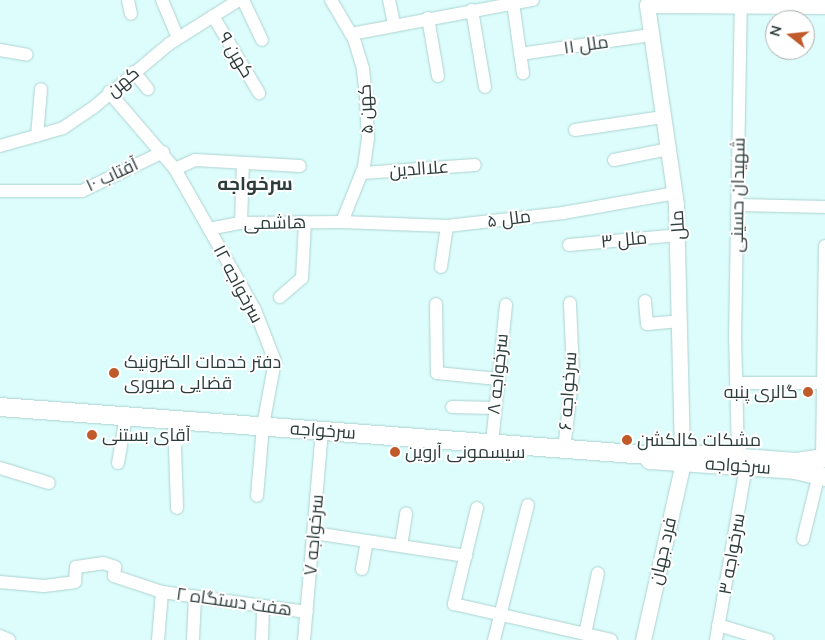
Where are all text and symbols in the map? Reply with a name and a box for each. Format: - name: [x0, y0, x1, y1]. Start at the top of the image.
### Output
- north arrow: [765, 10, 815, 60]
- text: N: [765, 23, 787, 39]
- street label: ۹ کهن: [214, 28, 258, 82]
- street label: ۱۱ ملل: [562, 31, 610, 59]
- street label: کهن: [102, 62, 144, 102]
- street label: ۵ کهن: [354, 83, 378, 135]
- street label: شهیدان حسینی: [726, 137, 750, 253]
- street label: ۱۰ آفتاب: [82, 154, 142, 196]
- street label: علاالدین: [389, 156, 449, 182]
- district label: سرخواجه: [217, 174, 293, 196]
- street label: ملل ۵: [486, 206, 532, 232]
- street label: ملل: [666, 209, 690, 241]
- street label: هاشمی: [244, 212, 306, 234]
- street label: ملل ۳: [600, 227, 648, 253]
- street label: ۱۲ سرخواجه: [208, 241, 268, 327]
- street label: ۸ سرخواجه: [483, 332, 513, 416]
- street label: سرخواجه ۶: [554, 351, 582, 431]
- place label: دفتر خدمات الکترونیک قضایی صبوری: [124, 352, 281, 394]
- marker: دفتر خدمات الکترونیک قضایی صبوری: [108, 367, 120, 379]
- place label: گالری پنبه: [724, 381, 798, 403]
- marker: گالری پنبه: [802, 386, 814, 398]
- street label: سرخواجه: [290, 418, 356, 444]
- place label: آقای بستنی: [102, 424, 191, 446]
- marker: آقای بستنی: [86, 429, 98, 441]
- place label: مشکات کالکشن: [637, 429, 761, 451]
- marker: مشکات کالکشن: [621, 434, 633, 446]
- place label: سیسمونی آروین: [405, 441, 525, 463]
- marker: سیسمونی آروین: [389, 446, 401, 458]
- street label: سرخواجه: [705, 453, 771, 479]
- street label: سرخواجه ۷: [300, 493, 328, 577]
- street label: سرخواجه ۳: [714, 512, 750, 596]
- street label: فرد جهان: [645, 515, 681, 587]
- street label: هفت دستگاه ۲: [175, 583, 293, 621]

